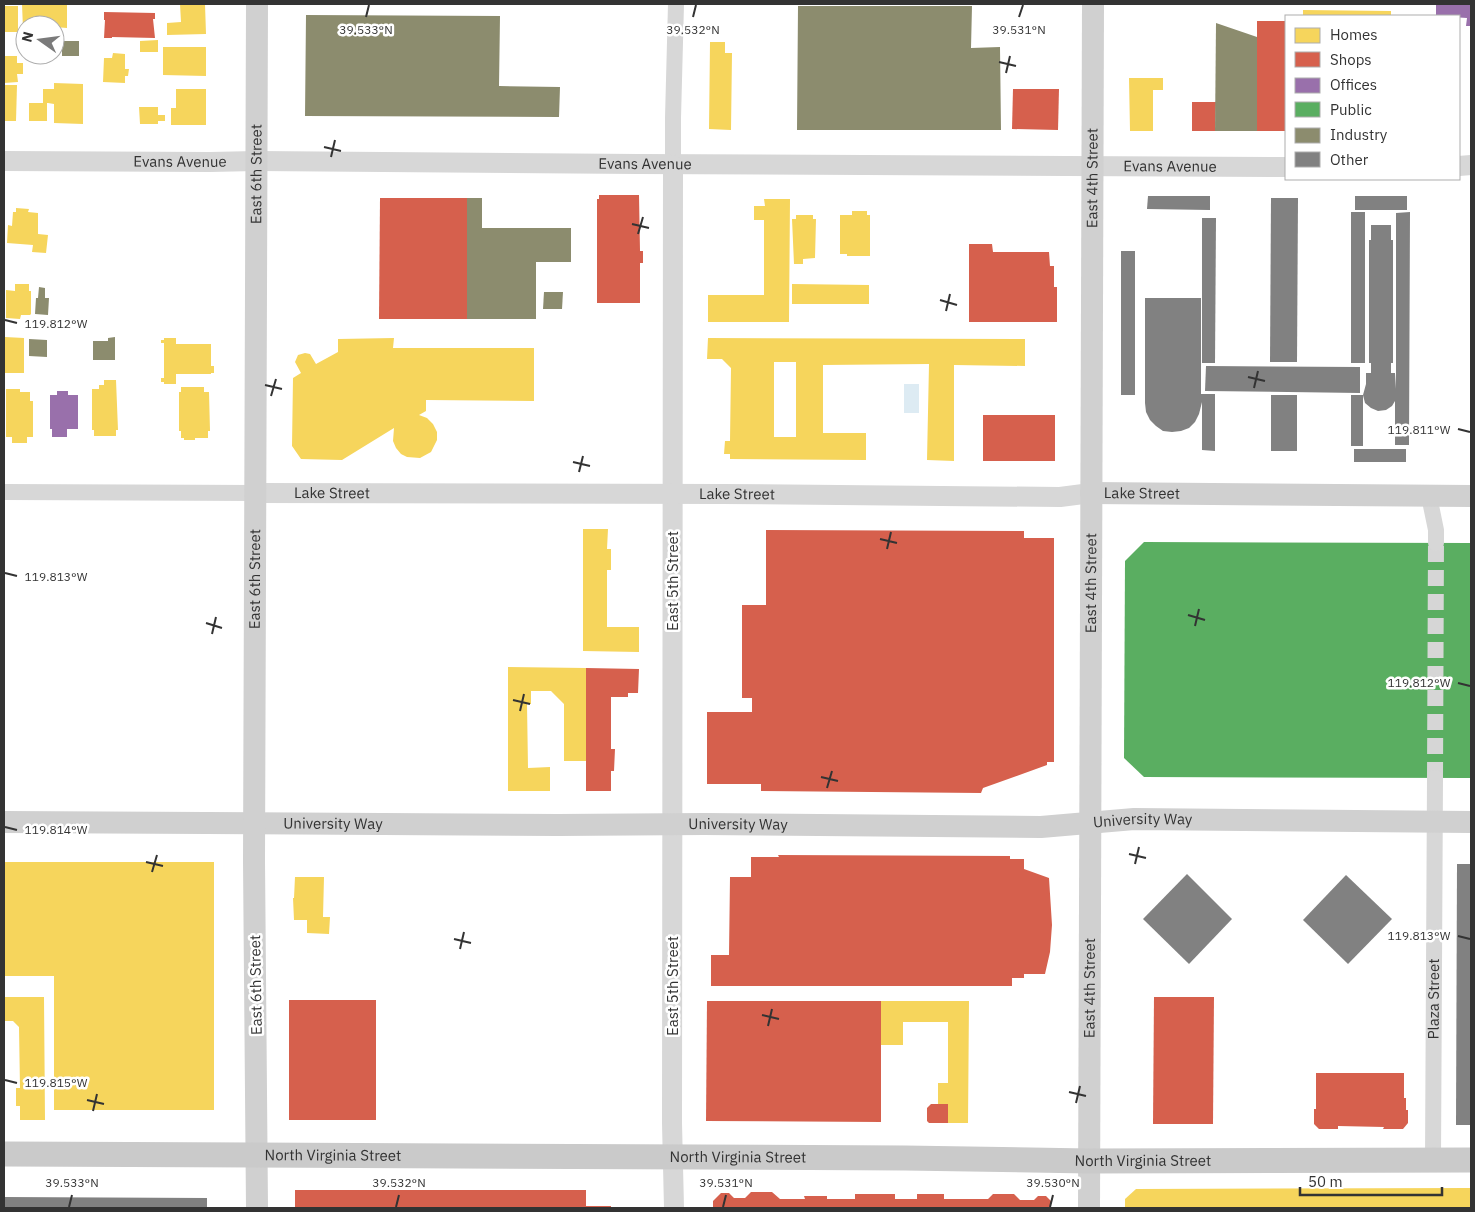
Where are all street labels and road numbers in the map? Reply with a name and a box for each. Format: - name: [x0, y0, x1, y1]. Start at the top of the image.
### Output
- street label: East 6th Street: [246, 124, 266, 224]
- street label: East 4th Street: [1082, 128, 1102, 228]
- street label: Evans Avenue: [133, 152, 227, 171]
- street label: Evans Avenue: [598, 154, 692, 173]
- street label: Evans Avenue: [1123, 156, 1217, 176]
- street label: Lake Street: [294, 483, 370, 502]
- street label: Lake Street: [1104, 483, 1180, 503]
- street label: Lake Street: [699, 484, 775, 503]
- street label: East 6th Street: [245, 529, 264, 629]
- street label: East 5th Street: [663, 531, 682, 631]
- street label: East 4th Street: [1081, 533, 1100, 633]
- street label: University Way: [1092, 809, 1193, 831]
- street label: University Way: [283, 814, 383, 833]
- street label: University Way: [688, 814, 788, 834]
- street label: East 6th Street: [245, 935, 266, 1035]
- street label: East 5th Street: [663, 936, 682, 1036]
- street label: East 4th Street: [1080, 938, 1099, 1038]
- street label: Plaza Street: [1424, 958, 1443, 1040]
- street label: North Virginia Street: [265, 1145, 401, 1165]
- street label: North Virginia Street: [670, 1147, 806, 1167]
- street label: North Virginia Street: [1074, 1151, 1211, 1170]

